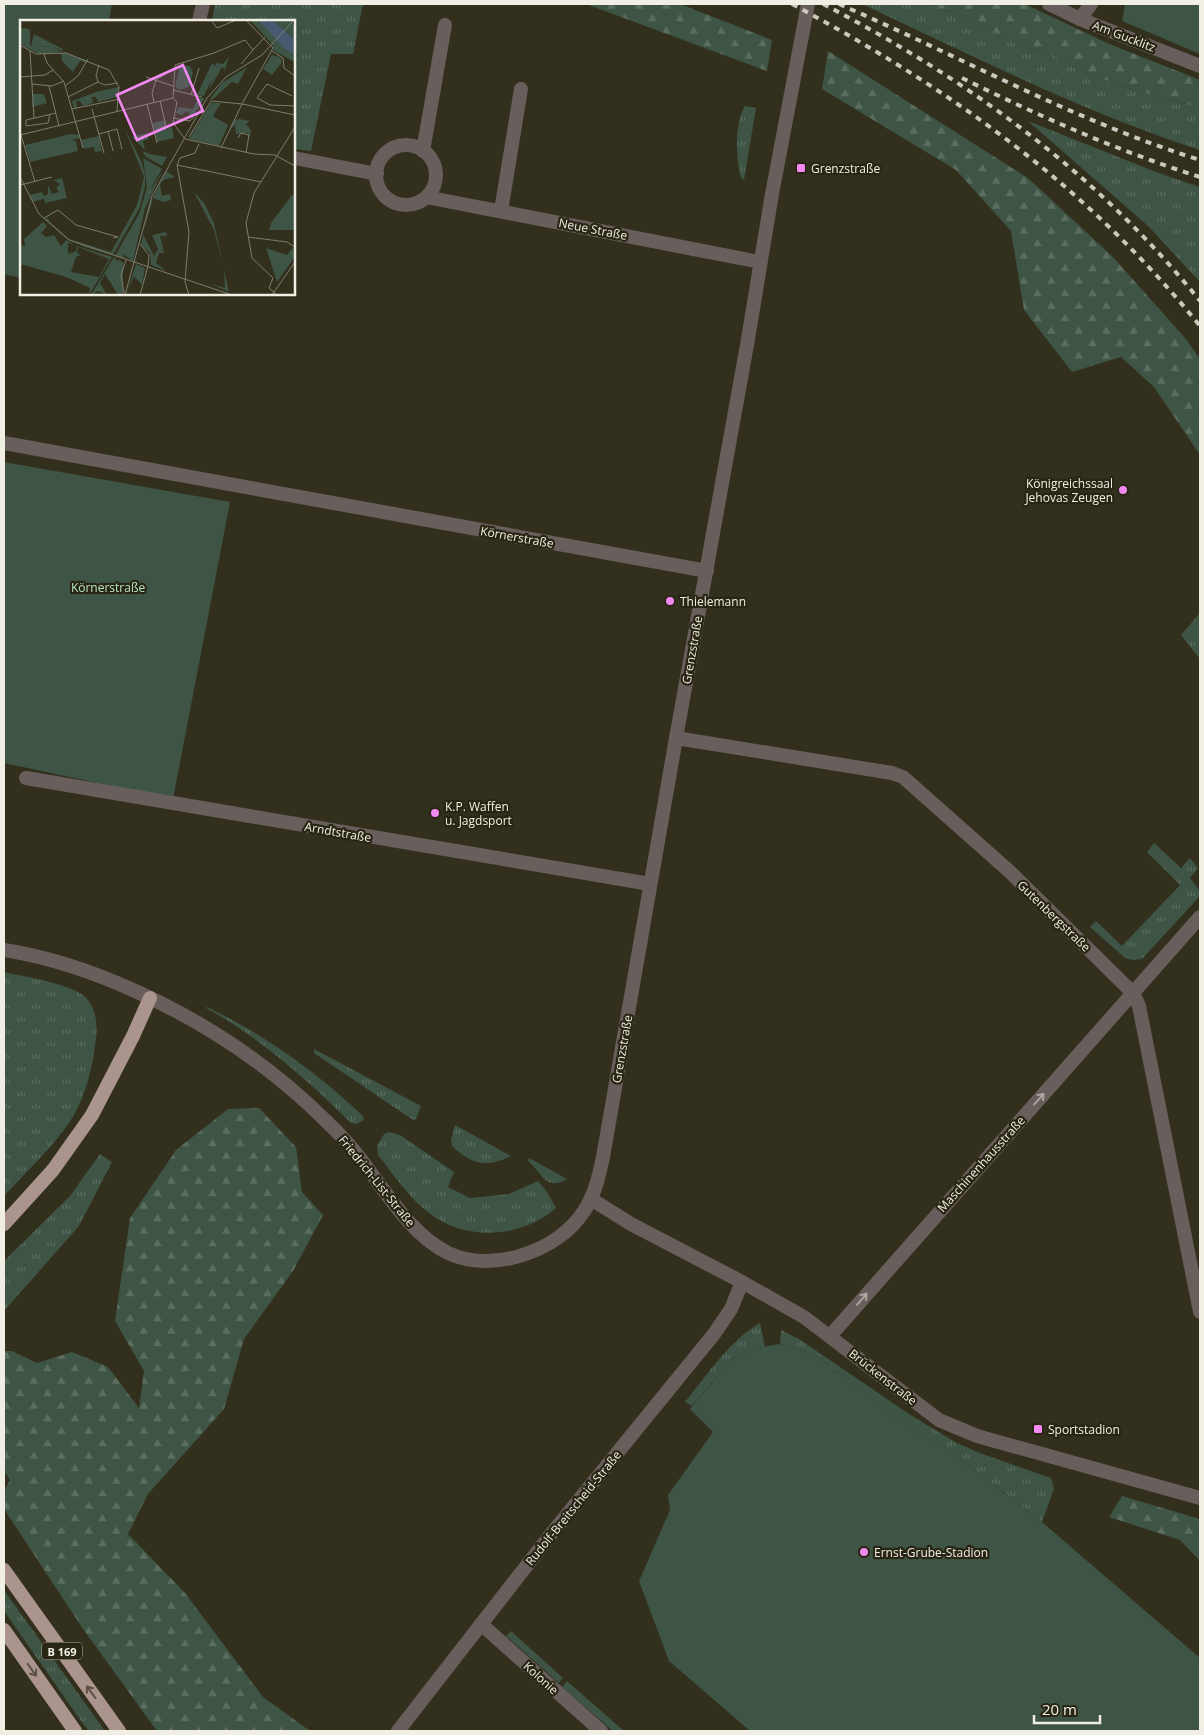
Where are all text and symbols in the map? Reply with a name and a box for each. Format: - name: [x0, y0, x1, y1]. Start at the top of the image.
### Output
- street label: Am Gucklitz: [1090, 16, 1158, 56]
- inset map: [20, 20, 295, 295]
- place label: Grenzstraße: [811, 160, 880, 177]
- marker: Grenzstraße: [795, 162, 807, 174]
- street label: Neue Straße: [557, 214, 629, 244]
- place label: Königreichssaal Jehovas Zeugen: [1024, 475, 1113, 506]
- marker: Königreichssaal Jehovas Zeugen: [1117, 484, 1129, 496]
- street label: Körnerstraße: [479, 522, 555, 552]
- park label: Körnerstraße: [71, 579, 145, 596]
- place label: Thielemann: [680, 593, 746, 610]
- marker: Thielemann: [664, 595, 676, 607]
- street label: Grenzstraße: [678, 614, 706, 686]
- place label: K.P. Waffen u. Jagdsport: [445, 798, 512, 829]
- marker: K.P. Waffen u. Jagdsport: [429, 807, 441, 819]
- street label: Arndtstraße: [303, 818, 373, 846]
- street label: Gutenbergstraße: [1014, 877, 1095, 956]
- street label: Grenzstraße: [608, 1013, 636, 1085]
- one-way arrow: [1033, 1092, 1045, 1105]
- street label: Maschinenhausstraße: [933, 1112, 1029, 1216]
- street label: Friedrich-List-Straße: [335, 1132, 419, 1230]
- one-way arrow: [856, 1293, 867, 1306]
- street label: Brückenstraße: [845, 1345, 921, 1409]
- place label: Sportstadion: [1048, 1421, 1120, 1438]
- marker: Sportstadion: [1032, 1423, 1044, 1435]
- street label: Rudolf-Breitscheid-Straße: [521, 1447, 625, 1569]
- place label: Ernst-Grube-Stadion: [874, 1544, 988, 1561]
- marker: Ernst-Grube-Stadion: [858, 1546, 870, 1558]
- road number: B 169: [42, 1642, 82, 1660]
- street label: Kolonie: [520, 1658, 562, 1699]
- one-way arrow: [27, 1663, 37, 1677]
- one-way arrow: [86, 1685, 96, 1699]
- scale bar: [1034, 1692, 1100, 1724]
- text: 20 m: [1042, 1699, 1077, 1719]

